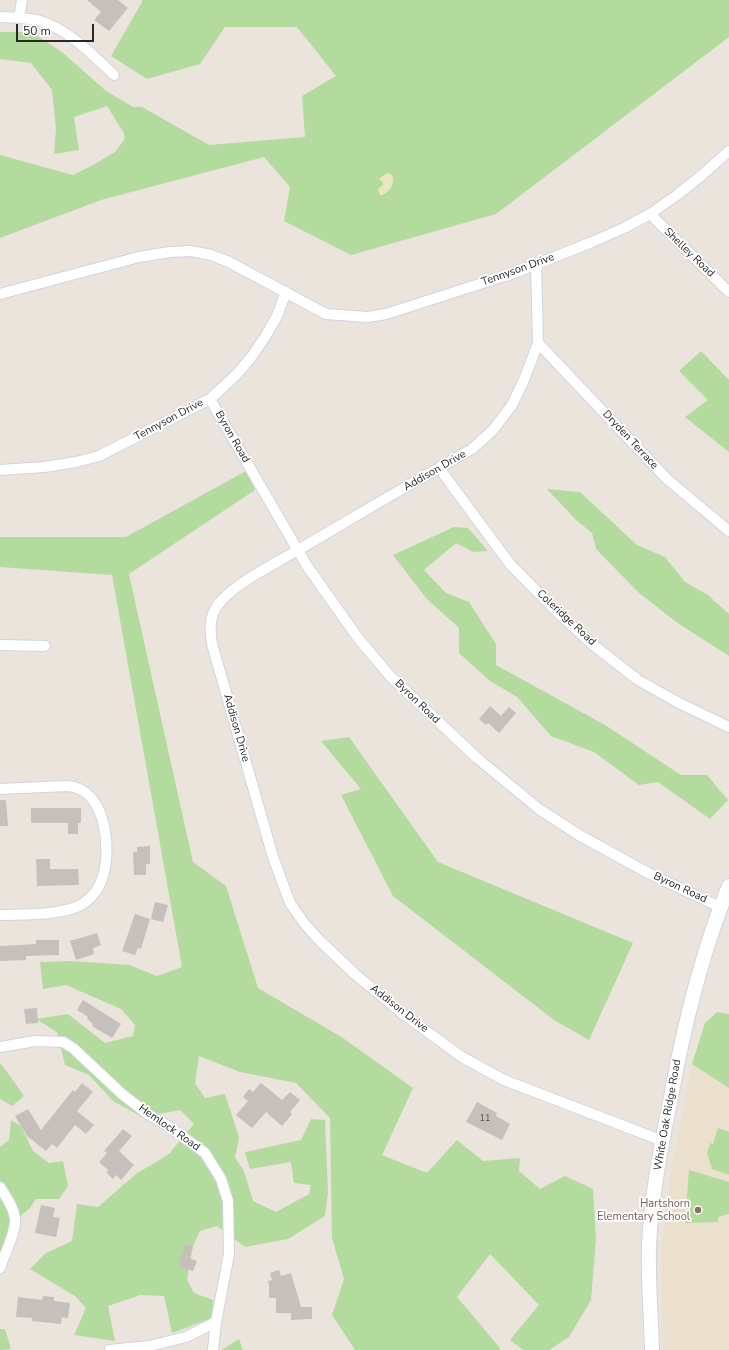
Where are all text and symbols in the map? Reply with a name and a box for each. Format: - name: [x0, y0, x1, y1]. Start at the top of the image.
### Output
- scale bar: [18, 16, 96, 42]
- text: 50 m: [23, 23, 51, 39]
- street label: Shelley Road: [661, 226, 717, 280]
- street label: Tennyson Drive: [480, 251, 556, 289]
- street label: Tennyson Drive: [132, 396, 206, 444]
- street label: Dryden Terrace: [599, 408, 661, 472]
- street label: Byron Road: [212, 409, 252, 465]
- street label: Addison Drive: [401, 448, 469, 494]
- street label: Coleridge Road: [534, 587, 598, 649]
- street label: Byron Road: [392, 677, 442, 727]
- street label: Addison Drive: [220, 693, 252, 763]
- street label: Byron Road: [651, 870, 709, 906]
- street label: Addison Drive: [367, 982, 431, 1036]
- street label: White Oak Ridge Road: [652, 1058, 684, 1172]
- street label: Hemlock Road: [136, 1102, 202, 1154]
- house number: 11: [480, 1114, 490, 1124]
- place label: Hartshorn Elementary School: [597, 1197, 690, 1223]
- marker: Hartshorn Elementary School: [693, 1205, 703, 1215]

